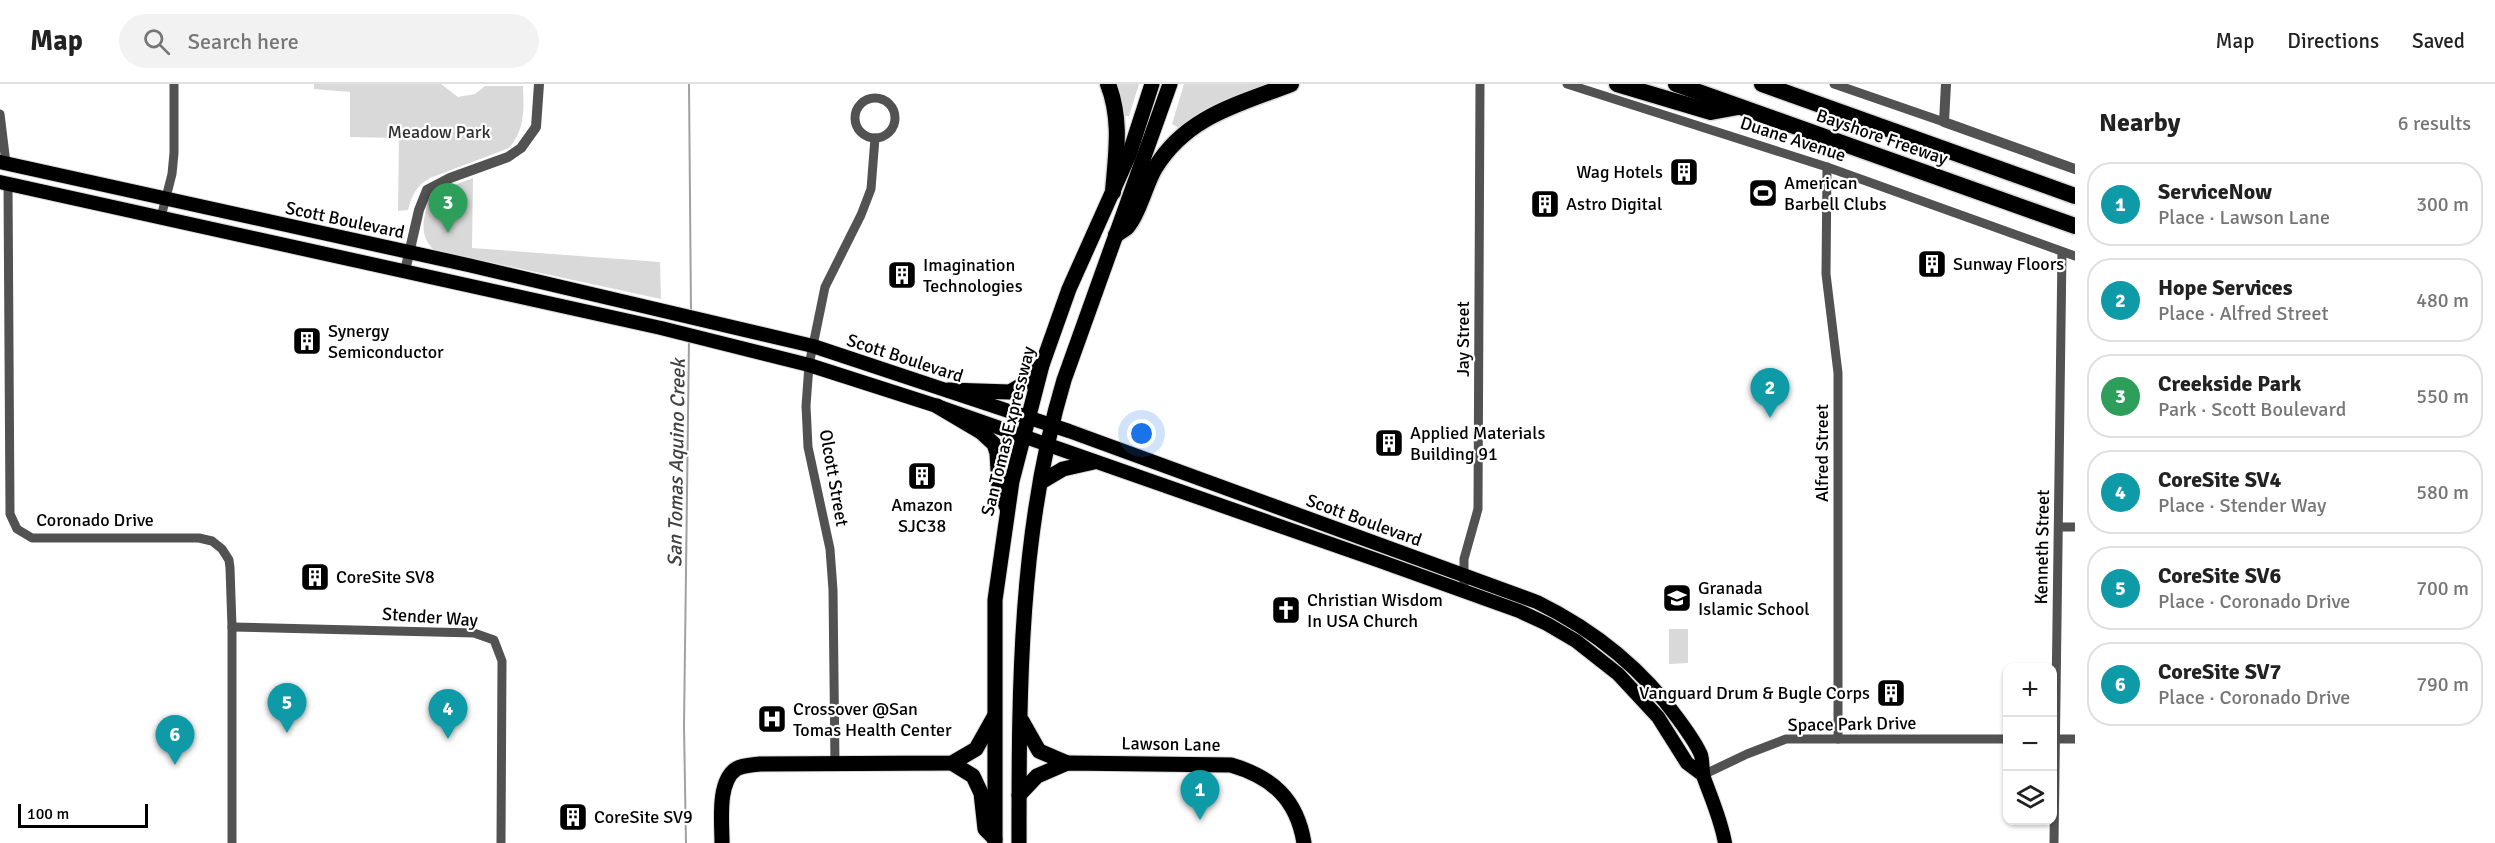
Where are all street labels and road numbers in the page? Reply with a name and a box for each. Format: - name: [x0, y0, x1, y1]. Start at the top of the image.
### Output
- street label: Bayshore Freeway: [1813, 104, 1951, 170]
- street label: Duane Avenue: [1737, 112, 1849, 166]
- street label: Scott Boulevard: [283, 197, 407, 243]
- street label: Jay Street: [1452, 301, 1474, 377]
- street label: Scott Boulevard: [844, 329, 966, 387]
- street label: San Tomas Expressway: [976, 343, 1040, 518]
- street label: Alfred Street: [1811, 404, 1833, 502]
- street label: Olcott Street: [815, 428, 853, 528]
- street label: Scott Boulevard: [1303, 489, 1425, 551]
- street label: Kenneth Street: [2030, 489, 2054, 605]
- street label: Coronado Drive: [36, 509, 154, 531]
- street label: Stender Way: [381, 603, 479, 631]
- street label: Space Park Drive: [1787, 712, 1917, 736]
- street label: Lawson Lane: [1121, 732, 1221, 756]

